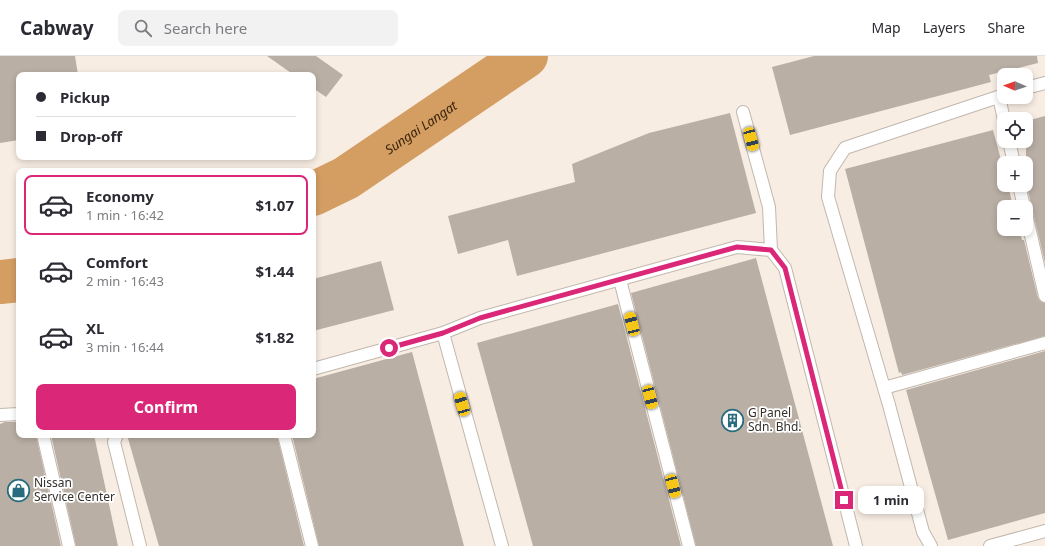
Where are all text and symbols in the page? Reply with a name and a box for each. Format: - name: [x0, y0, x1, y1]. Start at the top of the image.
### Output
- search box: [118, 10, 398, 46]
- text: Cabway: [20, 15, 94, 41]
- icon: search: [132, 17, 154, 39]
- text: Search here: [164, 18, 247, 38]
- text: Map: [872, 18, 901, 37]
- text: Layers: [923, 18, 965, 37]
- text: Share: [987, 18, 1025, 37]
- north arrow: [997, 68, 1033, 104]
- map controls: [997, 68, 1033, 236]
- text: Pickup: [60, 87, 110, 107]
- water label: Sungai Langat: [381, 96, 461, 158]
- button: locate: [997, 112, 1033, 148]
- text: Drop-off: [60, 126, 122, 146]
- car: [742, 126, 760, 152]
- button: +: [997, 156, 1033, 192]
- text: Economy: [86, 186, 154, 206]
- icon: car: [38, 187, 74, 223]
- text: $1.07: [255, 195, 294, 215]
- button: −: [997, 200, 1033, 236]
- text: 1 min · 16:42: [86, 206, 164, 224]
- text: Comfort: [86, 252, 148, 272]
- icon: car: [38, 253, 74, 289]
- text: $1.44: [255, 261, 294, 281]
- text: 2 min · 16:43: [86, 272, 164, 290]
- car: [623, 311, 641, 337]
- text: XL: [86, 318, 104, 338]
- icon: car: [38, 319, 74, 355]
- text: $1.82: [255, 327, 294, 347]
- text: 3 min · 16:44: [86, 338, 164, 356]
- route start: [380, 339, 398, 357]
- button: Confirm: [36, 384, 296, 430]
- car: [641, 384, 659, 410]
- car: [453, 391, 471, 417]
- place label: G Panel Sdn. Bhd.: [748, 404, 802, 435]
- building icon: G Panel Sdn. Bhd.: [719, 407, 745, 433]
- car: [664, 473, 682, 499]
- place label: Nissan Service Center: [34, 474, 115, 505]
- shop icon: Nissan Service Center: [6, 477, 32, 503]
- callout: 1 min: [858, 486, 924, 514]
- route end: [835, 491, 853, 509]
- text: 1 min: [873, 491, 909, 509]

